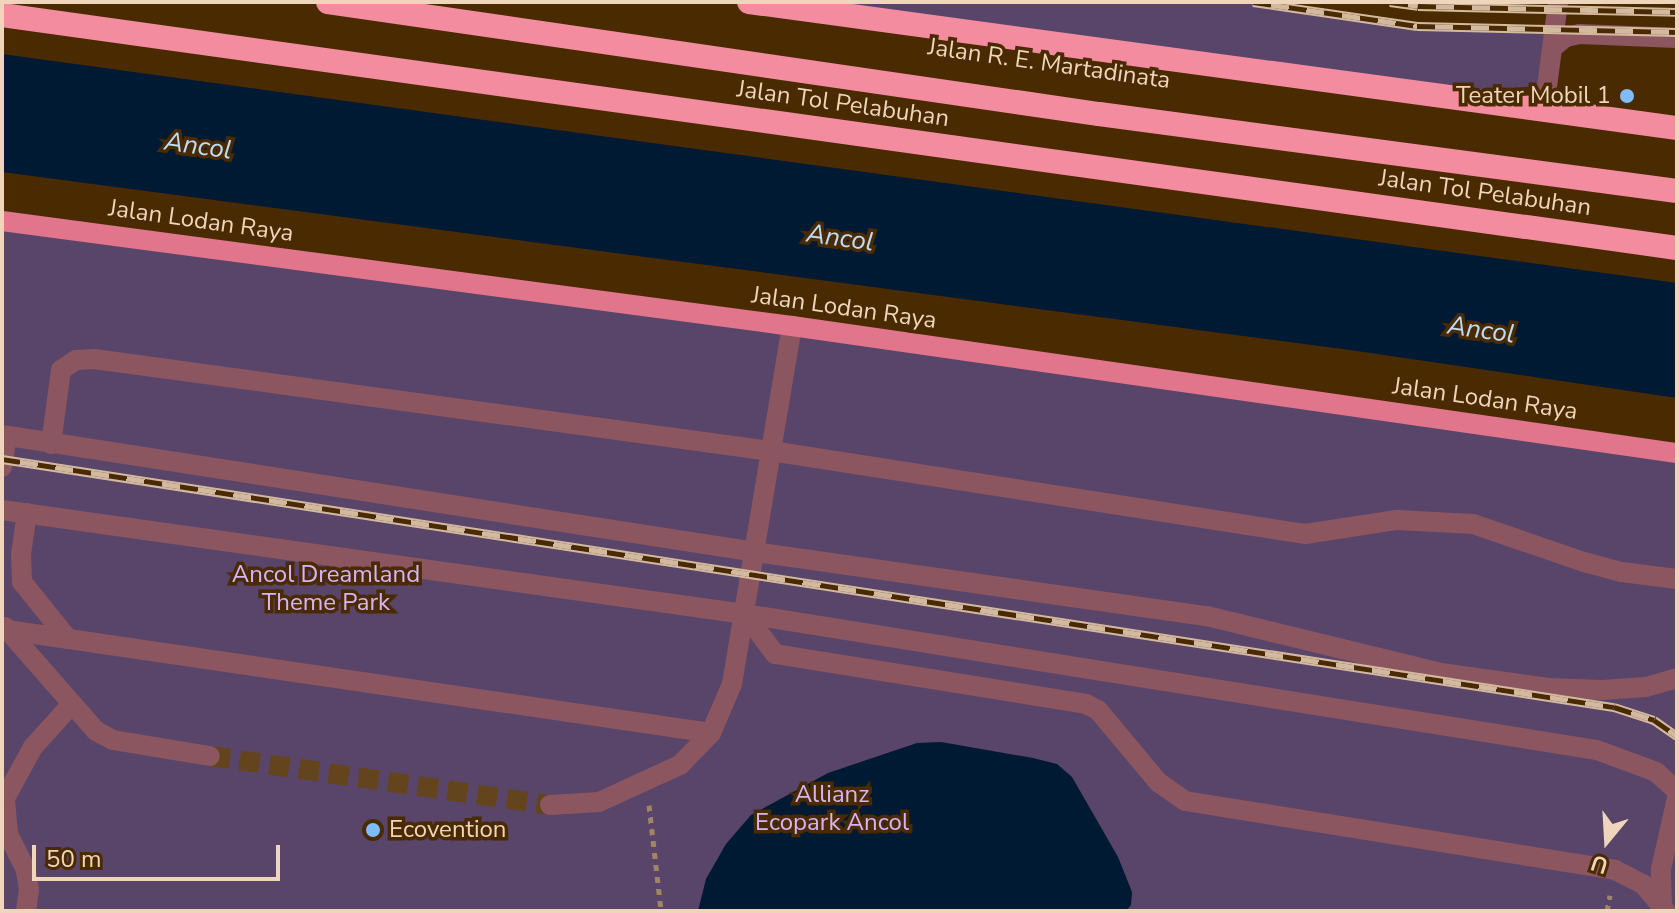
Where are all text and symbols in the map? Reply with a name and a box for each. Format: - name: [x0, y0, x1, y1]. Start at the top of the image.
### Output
- street label: Jalan R. E. Martadinata: [926, 33, 1172, 95]
- street label: Jalan Tol Pelabuhan: [735, 75, 951, 133]
- place label: Teater Mobil 1: [1456, 82, 1611, 110]
- marker: Teater Mobil 1: [1618, 87, 1636, 105]
- water label: Ancol: [162, 126, 234, 166]
- street label: Jalan Tol Pelabuhan: [1377, 164, 1593, 222]
- street label: Jalan Lodan Raya: [107, 194, 295, 248]
- water label: Ancol: [804, 218, 876, 258]
- street label: Jalan Lodan Raya: [750, 281, 938, 335]
- water label: Ancol: [1445, 310, 1517, 350]
- street label: Jalan Lodan Raya: [1391, 372, 1579, 426]
- park label: Ancol Dreamland Theme Park: [232, 561, 420, 617]
- park label: Allianz Ecopark Ancol: [755, 781, 909, 837]
- north arrow: [1567, 801, 1647, 881]
- place label: Ecovention: [389, 816, 506, 844]
- marker: Ecovention: [364, 821, 382, 839]
- scale bar: [36, 829, 284, 879]
- text: 50 m: [46, 843, 102, 875]
- text: U: [1587, 847, 1612, 881]

